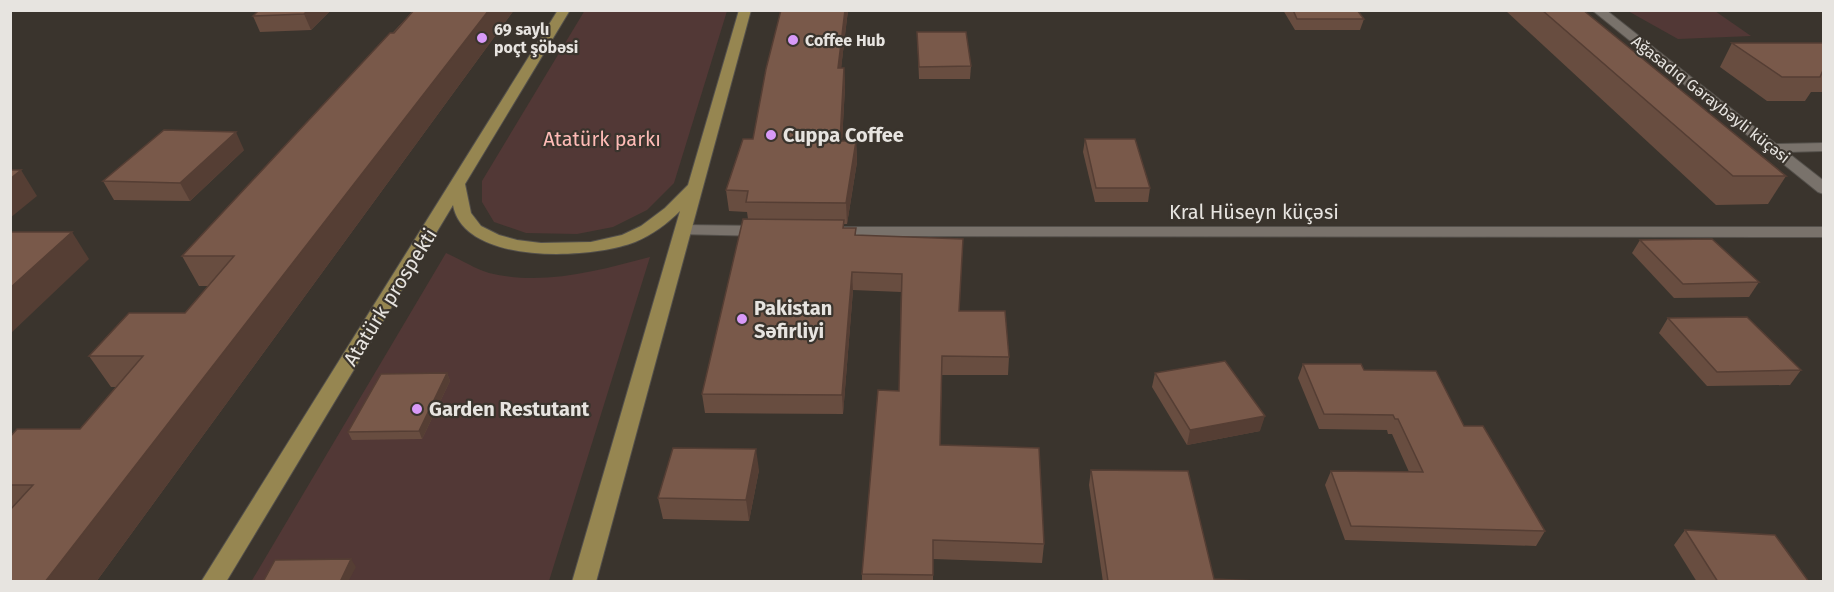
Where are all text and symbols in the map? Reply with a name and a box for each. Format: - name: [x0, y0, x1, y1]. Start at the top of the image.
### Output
- place label: 69 saylı poçt şöbəsi: [494, 20, 578, 58]
- marker: 69 saylı poçt şöbəsi: [475, 31, 489, 45]
- place label: Coffee Hub: [805, 31, 885, 50]
- street label: Ağasadıq Gəraybəyli küçəsi: [1627, 32, 1794, 168]
- marker: Coffee Hub: [786, 33, 800, 47]
- place label: Cuppa Coffee: [783, 123, 904, 147]
- park label: Atatürk parkı: [543, 127, 661, 151]
- marker: Cuppa Coffee: [764, 128, 778, 142]
- street label: Kral Hüseyn küçəsi: [1169, 200, 1339, 225]
- street label: Atatürk prospekti: [338, 224, 442, 370]
- place label: Pakistan Səfirliyi: [754, 296, 832, 343]
- marker: Pakistan Səfirliyi: [735, 312, 749, 326]
- place label: Garden Restutant: [429, 397, 589, 421]
- marker: Garden Restutant: [410, 402, 424, 416]

